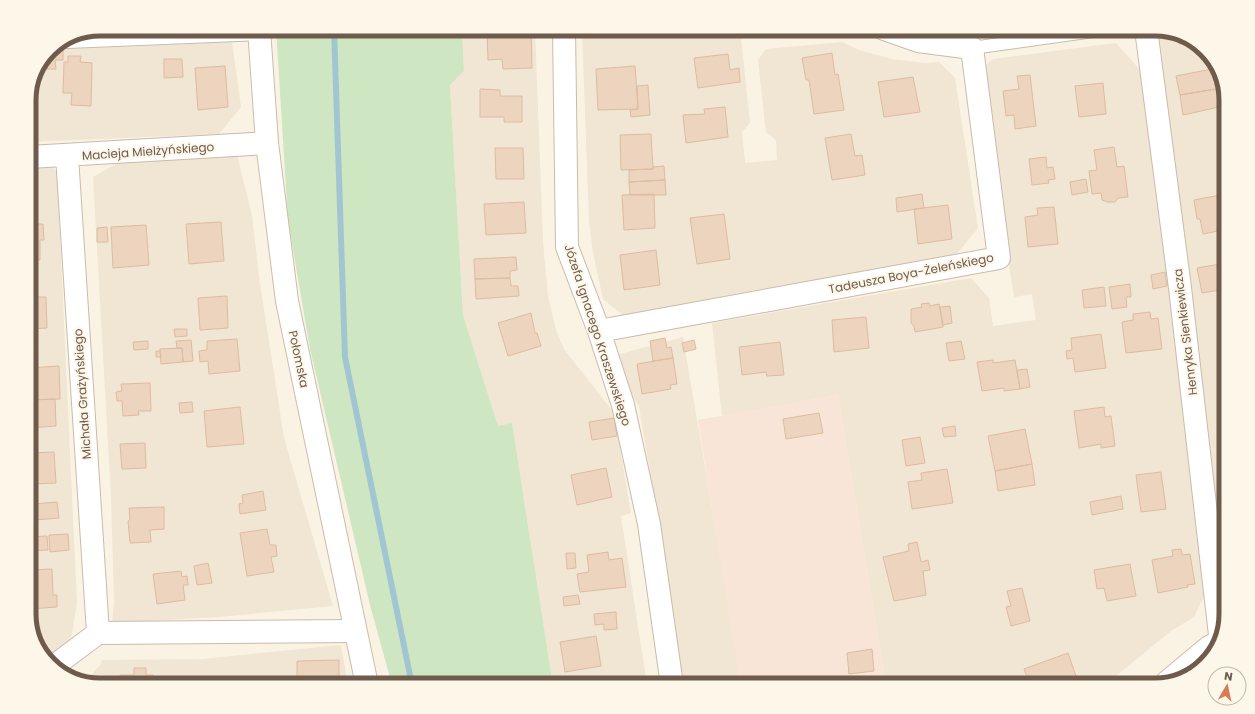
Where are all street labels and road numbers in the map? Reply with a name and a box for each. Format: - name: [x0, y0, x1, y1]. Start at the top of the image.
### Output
- street label: Macieja Mielżyńskiego: [81, 138, 215, 164]
- street label: Józefa Ignacego Kraszewskiego: [561, 242, 636, 428]
- street label: Tadeusza Boya-Żeleńskiego: [827, 249, 995, 297]
- street label: Henryka Sienkiewicza: [1169, 268, 1201, 396]
- street label: Michała Grażyńskiego: [69, 328, 95, 460]
- street label: Połomska: [285, 329, 313, 389]

